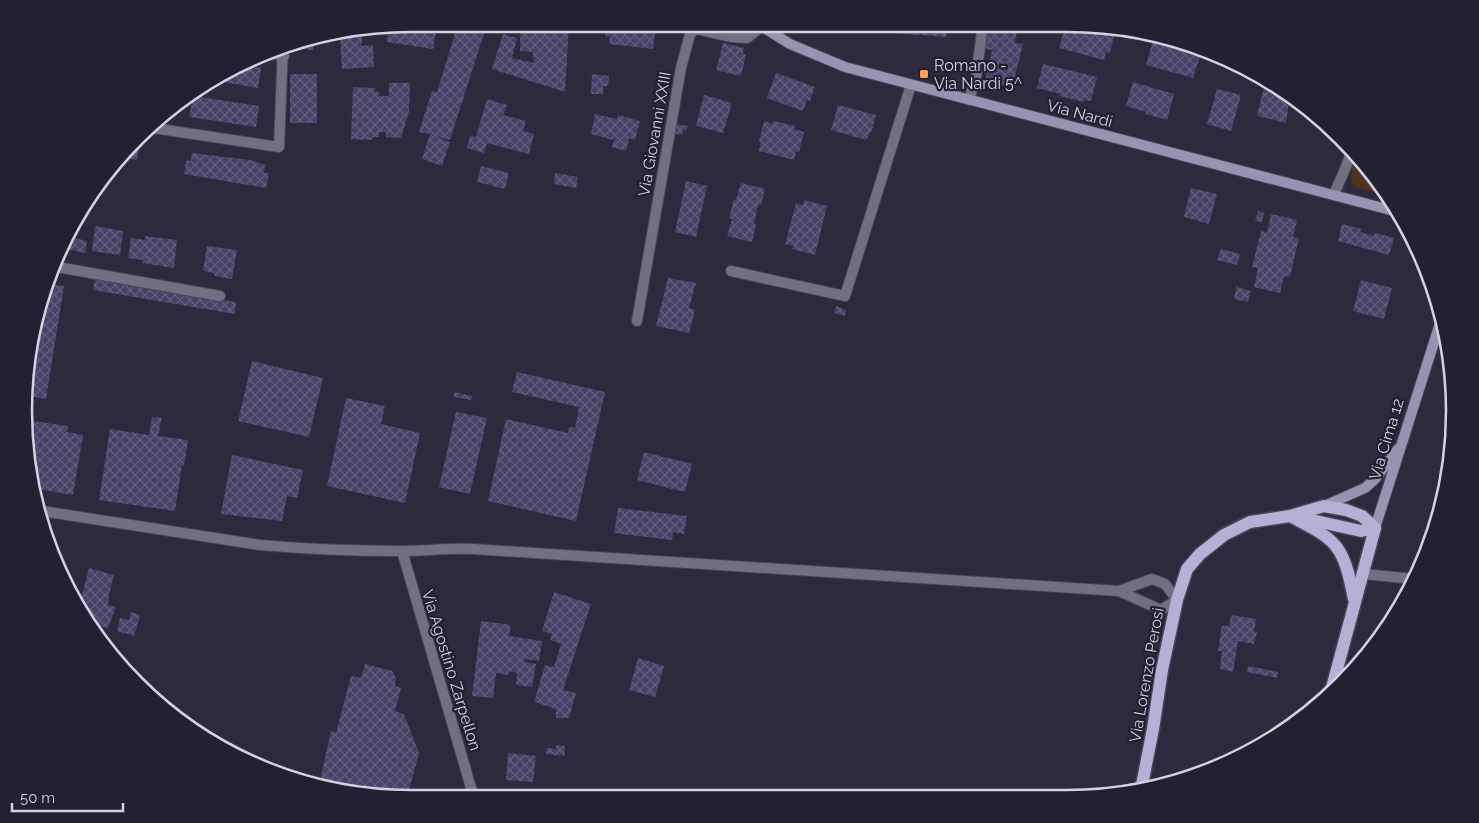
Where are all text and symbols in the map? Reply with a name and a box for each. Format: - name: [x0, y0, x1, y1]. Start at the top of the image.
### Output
- place label: Romano - Via Nardi 5^: [934, 56, 1022, 93]
- marker: Romano - Via Nardi 5^: [918, 68, 930, 80]
- street label: Via Giovanni XXIII: [634, 70, 675, 198]
- street label: Via Nardi: [1045, 96, 1115, 131]
- street label: Via Cima 12: [1365, 396, 1408, 482]
- street label: Via Agostino Zarpellon: [418, 587, 485, 753]
- street label: Via Lorenzo Perosi: [1125, 606, 1168, 744]
- scale bar: [12, 780, 124, 812]
- text: 50 m: [20, 789, 55, 807]

